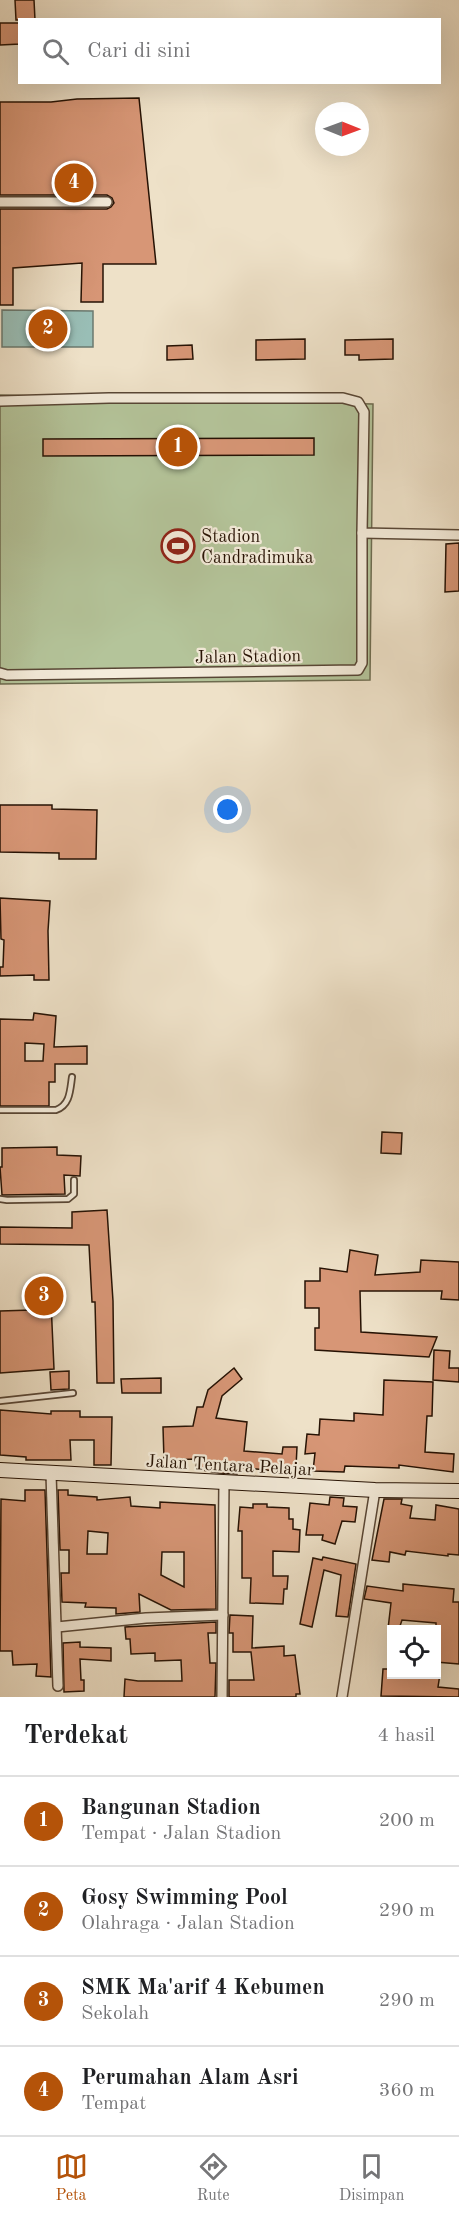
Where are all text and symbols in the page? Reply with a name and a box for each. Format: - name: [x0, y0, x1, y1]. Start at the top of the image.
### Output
- search box: [18, 18, 441, 84]
- icon: search: [39, 35, 72, 68]
- text: Cari di sini: [87, 40, 191, 62]
- north arrow: [315, 102, 369, 156]
- pin: 4: [54, 160, 94, 206]
- pin: 2: [28, 306, 68, 352]
- pin: 1: [158, 424, 198, 470]
- sports icon: Stadion Candradimuka: [160, 528, 196, 564]
- place label: Stadion Candradimuka: [201, 528, 314, 567]
- street label: Jalan Stadion: [195, 647, 302, 667]
- your location: [213, 795, 242, 824]
- pin: 3: [24, 1274, 63, 1318]
- street label: Jalan Tentara Pelajar: [145, 1453, 315, 1479]
- map controls: [387, 1625, 441, 1679]
- button: locate: [387, 1625, 441, 1679]
- text: Terdekat: [24, 1723, 128, 1749]
- text: 4 hasil: [378, 1726, 435, 1746]
- text: Bangunan Stadion: [81, 1797, 261, 1819]
- text: 1: [38, 1811, 49, 1831]
- text: 200 m: [379, 1811, 435, 1831]
- text: Tempat · Jalan Stadion: [81, 1824, 281, 1844]
- text: Gosy Swimming Pool: [81, 1887, 288, 1909]
- text: 2: [38, 1901, 49, 1921]
- text: 290 m: [379, 1901, 435, 1921]
- text: Olahraga · Jalan Stadion: [81, 1914, 295, 1934]
- text: SMK Ma'arif 4 Kebumen: [81, 1977, 325, 1999]
- text: 3: [38, 1991, 49, 2011]
- text: 290 m: [379, 1991, 435, 2011]
- text: Sekolah: [81, 2004, 149, 2024]
- text: Perumahan Alam Asri: [81, 2067, 298, 2089]
- text: 4: [38, 2081, 49, 2101]
- text: 360 m: [379, 2081, 435, 2101]
- text: Tempat: [81, 2094, 146, 2114]
- tab: Peta: [55, 2150, 88, 2206]
- tab: Rute: [197, 2150, 230, 2206]
- tab: Disimpan: [339, 2150, 404, 2206]

